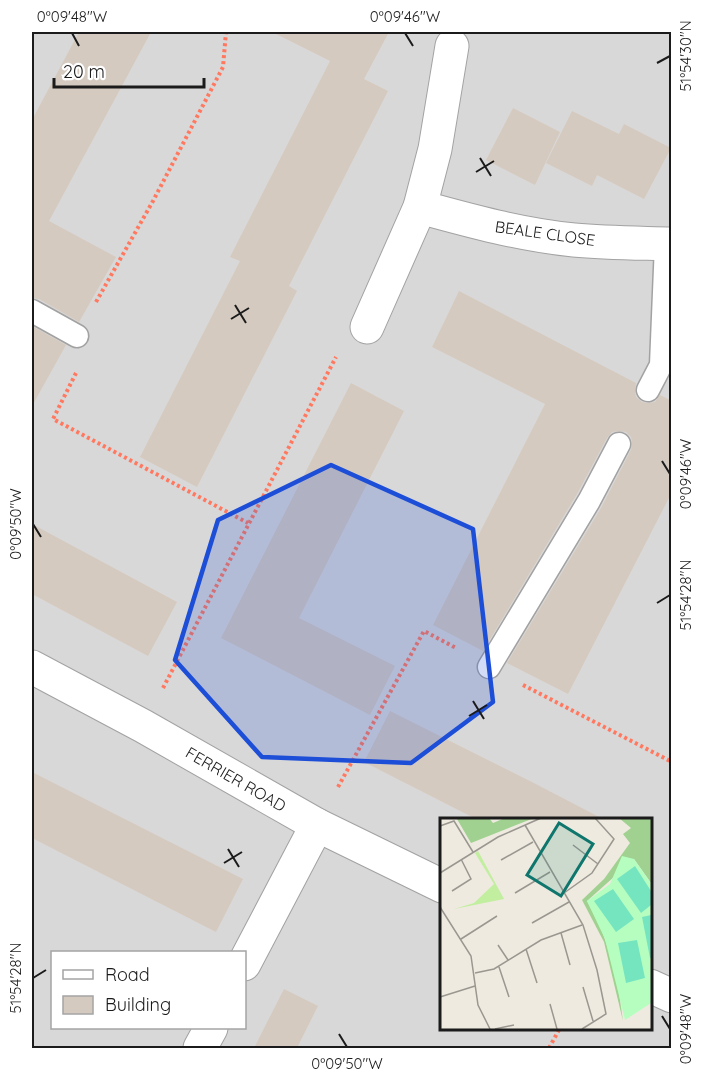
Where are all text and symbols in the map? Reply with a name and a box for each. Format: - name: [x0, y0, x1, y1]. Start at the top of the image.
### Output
- text: 0°09'48"W: [37, 7, 108, 26]
- text: 0°09'46"W: [370, 7, 441, 26]
- text: 51°54'30"N: [676, 20, 695, 92]
- scale bar: [54, 51, 204, 89]
- text: 20 m: [63, 60, 105, 83]
- street label: BEALE CLOSE: [494, 216, 596, 250]
- text: 0°09'46"W: [676, 438, 695, 509]
- text: 0°09'50"W: [6, 488, 25, 560]
- text: 51°54'28"N: [676, 560, 695, 630]
- street label: FERRIER ROAD: [182, 742, 290, 816]
- inset map: [440, 818, 652, 1029]
- text: 51°54'28"N: [6, 943, 25, 1013]
- legend: [51, 951, 246, 1029]
- text: Road: [105, 963, 150, 986]
- text: Building: [105, 993, 171, 1016]
- text: 0°09'48"W: [676, 993, 695, 1064]
- text: 0°09'50"W: [311, 1054, 383, 1073]

